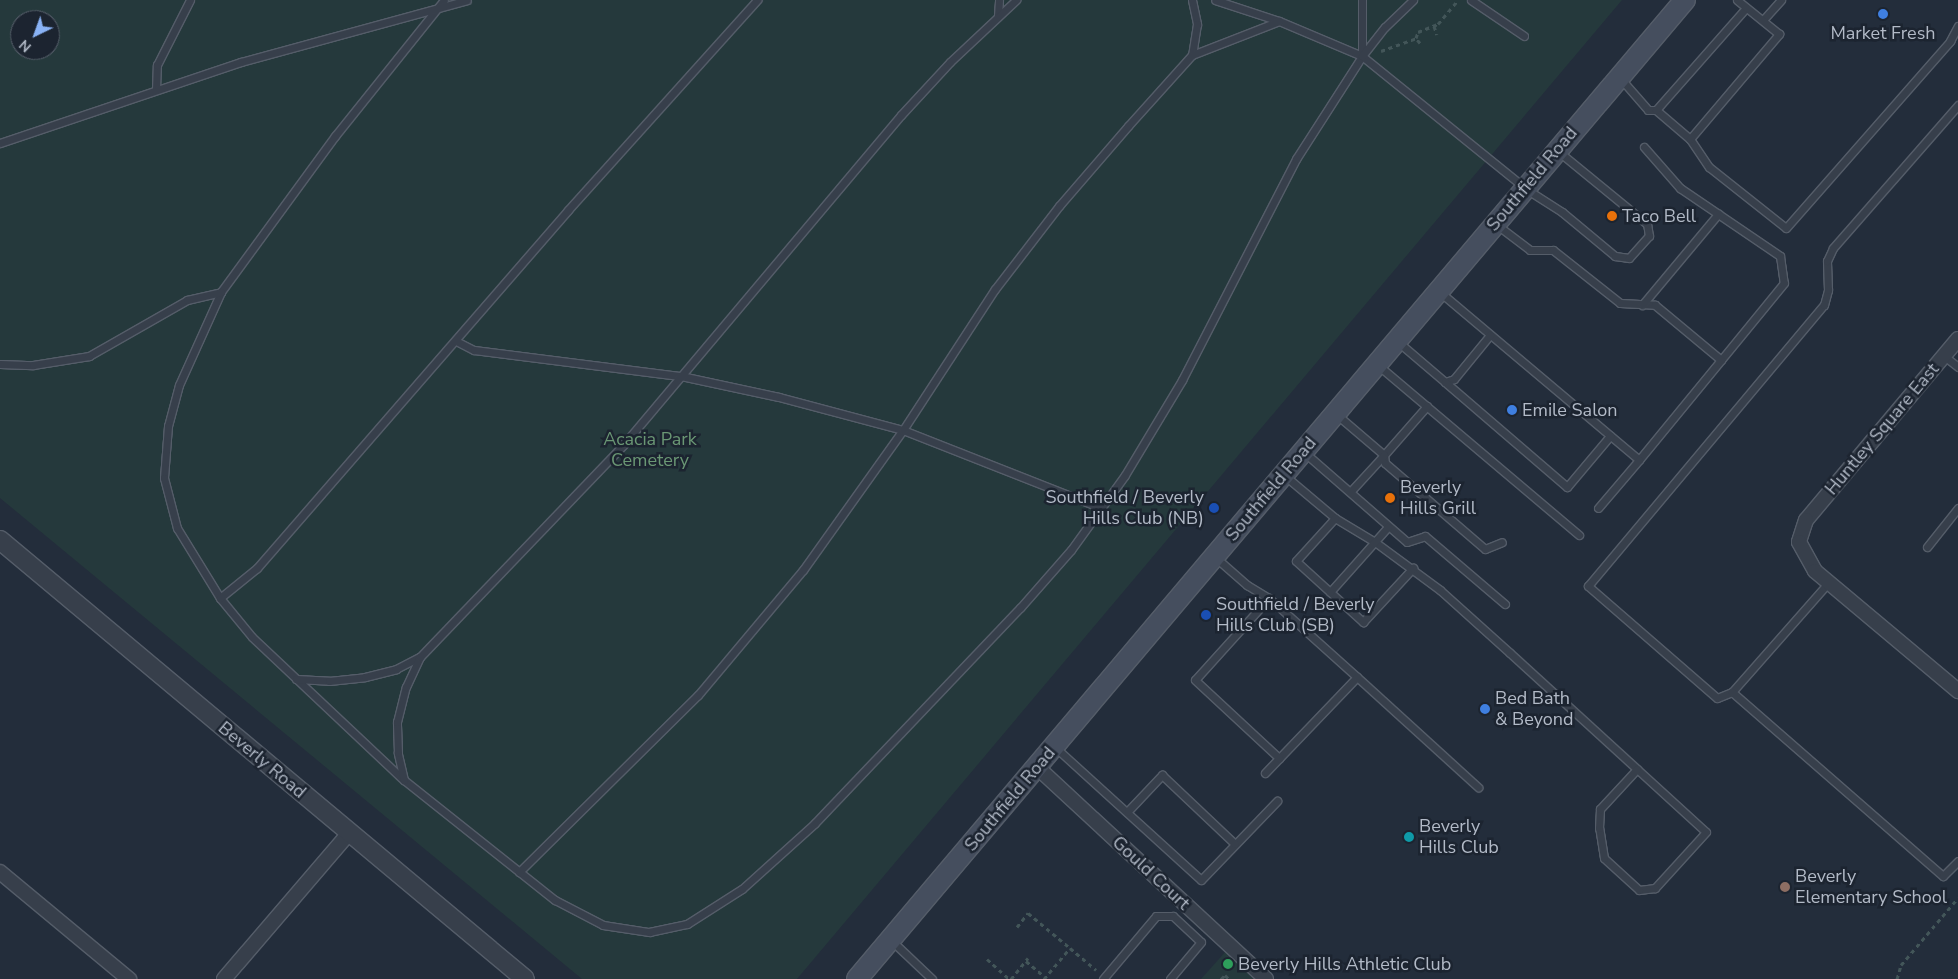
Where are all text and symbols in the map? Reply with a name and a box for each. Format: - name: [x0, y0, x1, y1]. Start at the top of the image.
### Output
- marker: Market Fresh: [1877, 8, 1889, 20]
- north arrow: [10, 10, 60, 60]
- place label: Market Fresh: [1830, 22, 1936, 44]
- text: N: [15, 35, 36, 56]
- street label: Southfield Road: [1482, 122, 1582, 236]
- place label: Taco Bell: [1622, 205, 1696, 227]
- marker: Taco Bell: [1606, 210, 1618, 222]
- street label: Huntley Square East: [1821, 359, 1943, 499]
- place label: Emile Salon: [1522, 399, 1618, 421]
- marker: Emile Salon: [1506, 404, 1518, 416]
- park label: Acacia Park Cemetery: [603, 429, 697, 472]
- street label: Southfield Road: [1221, 432, 1321, 546]
- place label: Beverly Hills Grill: [1400, 477, 1476, 520]
- place label: Southfield / Beverly Hills Club (NB): [1045, 487, 1204, 530]
- marker: Beverly Hills Grill: [1384, 492, 1396, 504]
- marker: Southfield / Beverly Hills Club (NB): [1208, 502, 1220, 514]
- place label: Southfield / Beverly Hills Club (SB): [1216, 594, 1375, 636]
- marker: Southfield / Beverly Hills Club (SB): [1200, 609, 1212, 621]
- place label: Bed Bath & Beyond: [1495, 688, 1574, 731]
- marker: Bed Bath & Beyond: [1479, 703, 1491, 715]
- street label: Beverly Road: [214, 717, 310, 803]
- street label: Southfield Road: [960, 742, 1060, 856]
- place label: Beverly Hills Club: [1419, 816, 1499, 859]
- marker: Beverly Hills Club: [1403, 831, 1415, 843]
- street label: Gould Court: [1108, 832, 1194, 914]
- place label: Beverly Elementary School: [1795, 866, 1947, 909]
- marker: Beverly Elementary School: [1779, 881, 1791, 893]
- place label: Beverly Hills Athletic Club: [1238, 953, 1451, 975]
- marker: Beverly Hills Athletic Club: [1222, 958, 1234, 970]

